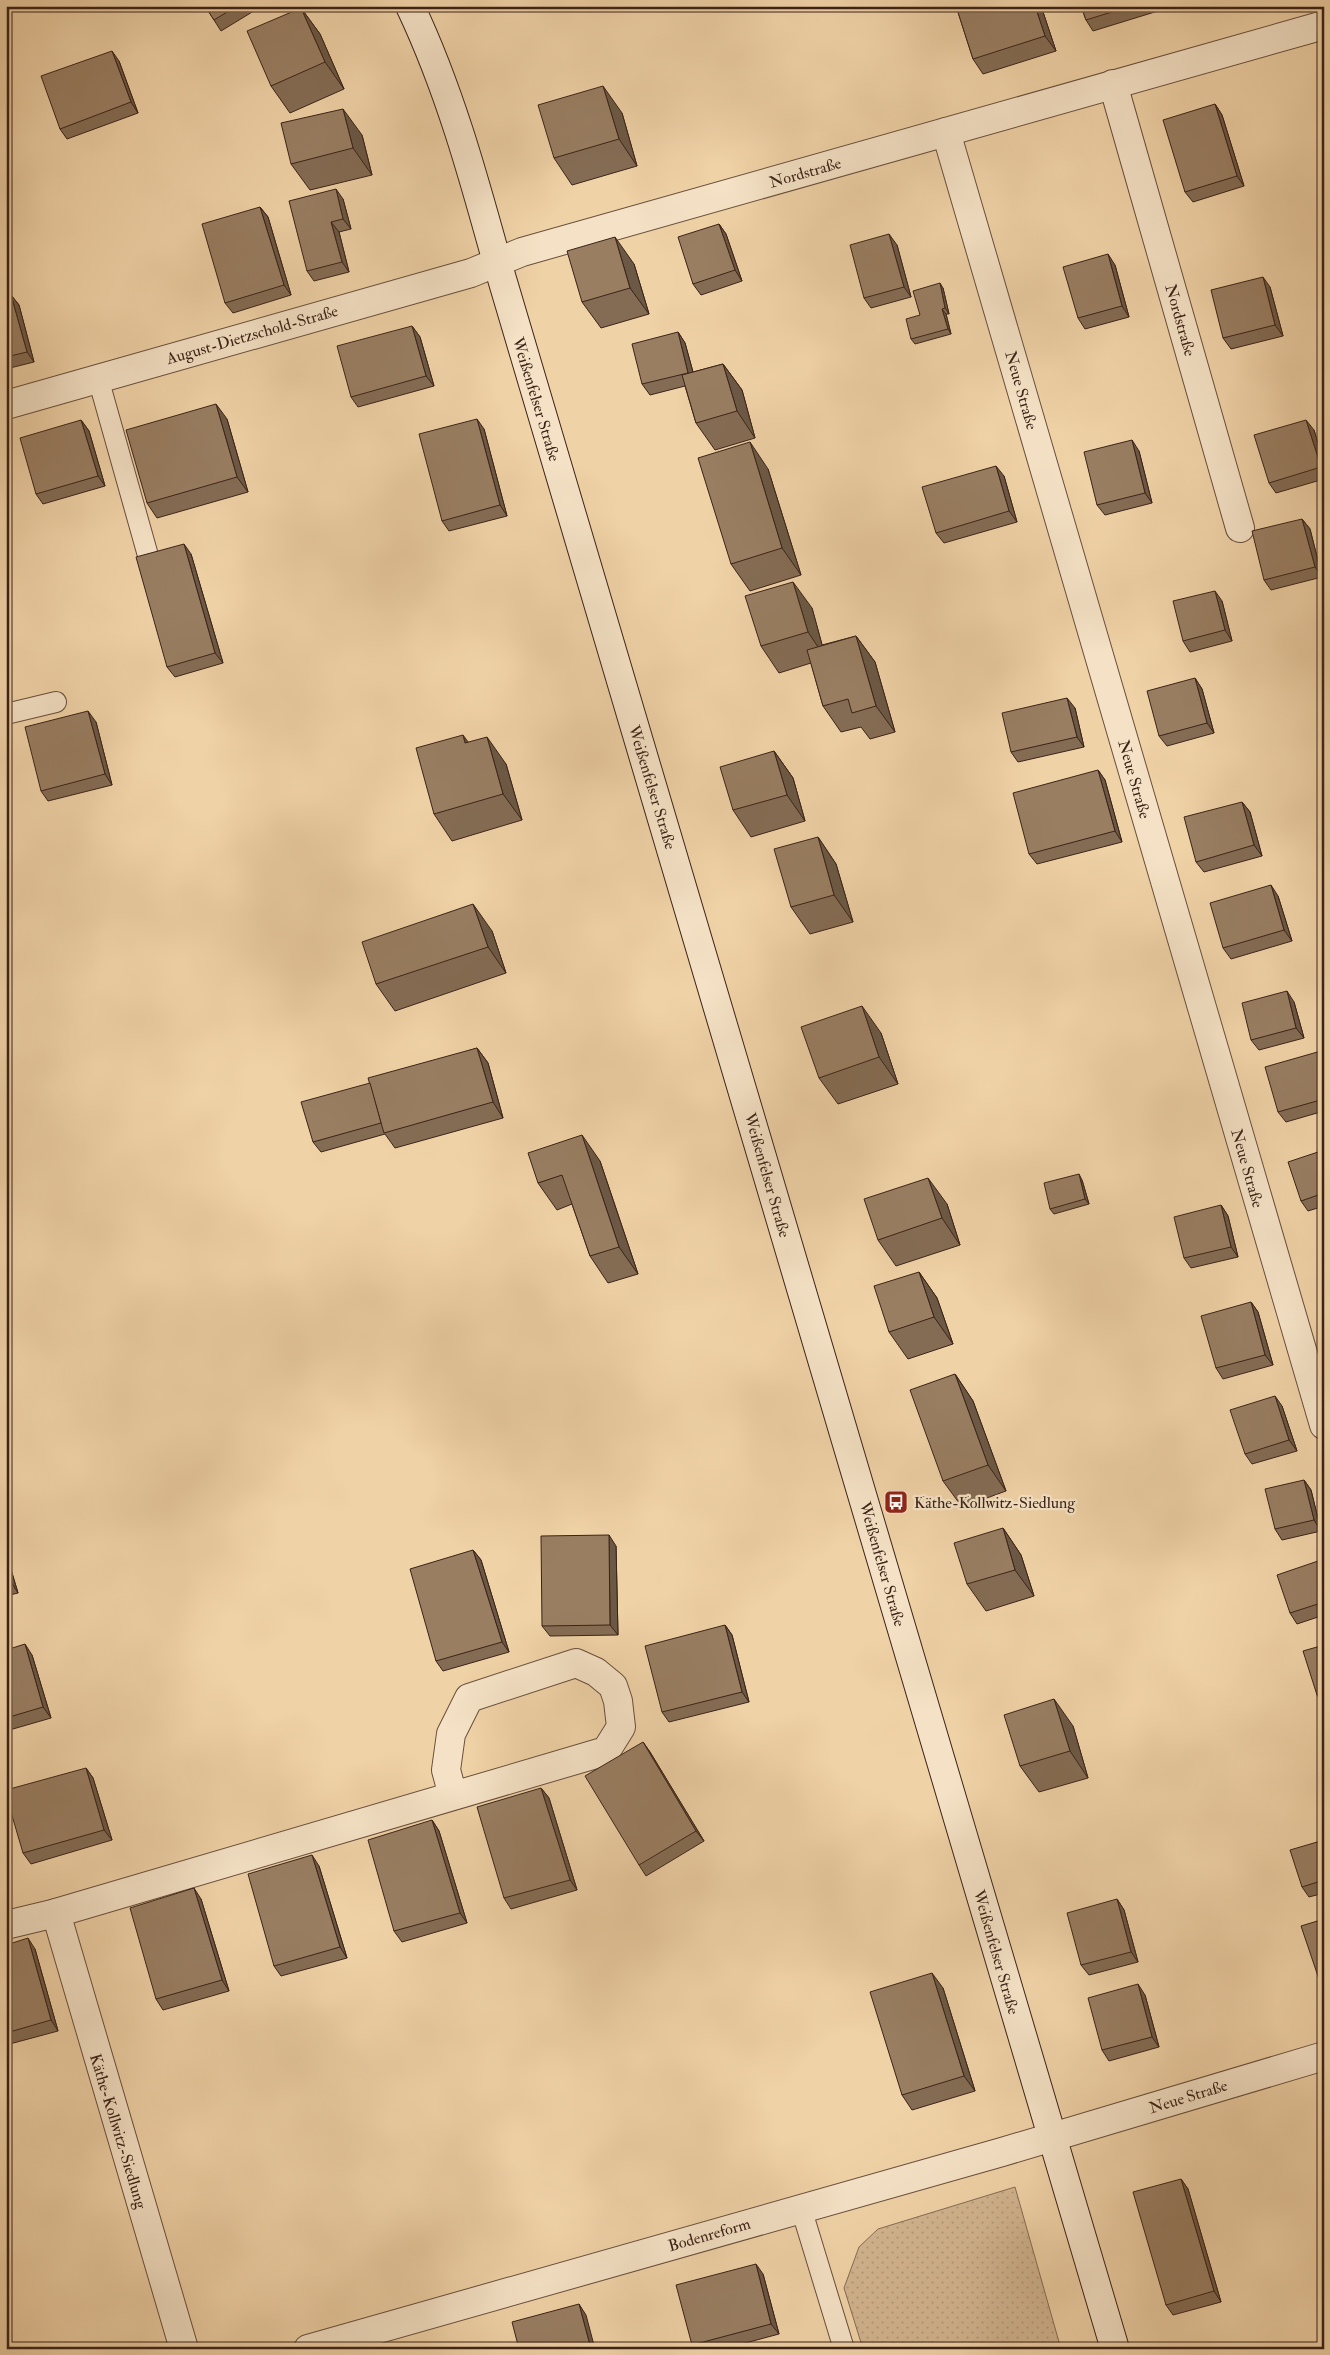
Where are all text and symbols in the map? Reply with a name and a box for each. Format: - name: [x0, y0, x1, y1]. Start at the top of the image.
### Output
- street label: Nordstraße: [767, 153, 844, 193]
- street label: Nordstraße: [1160, 282, 1200, 359]
- street label: August-Dietzschold-Straße: [163, 301, 341, 369]
- street label: Weißenfelser Straße: [507, 334, 565, 464]
- street label: Neue Straße: [1000, 349, 1042, 432]
- street label: Weißenfelser Straße: [623, 722, 681, 852]
- street label: Neue Straße: [1113, 738, 1155, 821]
- street label: Weißenfelser Straße: [739, 1110, 794, 1240]
- street label: Neue Straße: [1226, 1127, 1268, 1210]
- bus stop icon: Käthe-Kollwitz-Siedlung: [883, 1489, 909, 1515]
- place label: Käthe-Kollwitz-Siedlung: [914, 1493, 1076, 1513]
- street label: Weißenfelser Straße: [854, 1499, 909, 1629]
- street label: Weißenfelser Straße: [968, 1887, 1023, 2017]
- street label: Käthe-Kollwitz-Siedlung: [85, 2051, 151, 2212]
- street label: Neue Straße: [1147, 2075, 1230, 2118]
- street label: Bodenreform: [666, 2214, 753, 2256]

